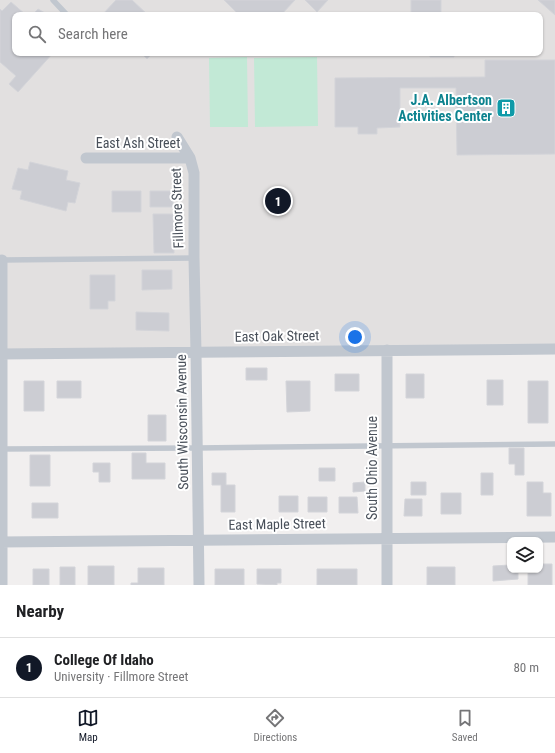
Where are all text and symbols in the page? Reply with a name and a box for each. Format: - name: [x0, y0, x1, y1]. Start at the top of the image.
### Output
- search box: [12, 12, 543, 56]
- icon: search: [26, 23, 48, 45]
- text: Search here: [58, 25, 128, 43]
- place label: J.A. Albertson Activities Center: [398, 92, 492, 124]
- building icon: J.A. Albertson Activities Center: [495, 97, 517, 119]
- street label: East Ash Street: [96, 135, 180, 151]
- street label: Fillmore Street: [168, 167, 186, 249]
- pin: 1: [265, 186, 291, 216]
- street label: East Oak Street: [234, 327, 320, 345]
- your location: [345, 327, 365, 347]
- street label: South Wisconsin Avenue: [173, 354, 191, 490]
- street label: South Ohio Avenue: [364, 416, 380, 520]
- street label: East Maple Street: [228, 515, 326, 533]
- map controls: [507, 537, 543, 573]
- button: layers: [507, 537, 543, 573]
- text: Nearby: [16, 601, 64, 621]
- text: College Of Idaho: [54, 651, 154, 669]
- text: 1: [26, 660, 32, 675]
- text: 80 m: [513, 660, 539, 675]
- text: University · Fillmore Street: [54, 669, 188, 684]
- tab: Map: [77, 707, 99, 744]
- tab: Directions: [253, 707, 297, 744]
- tab: Saved: [452, 707, 478, 744]

